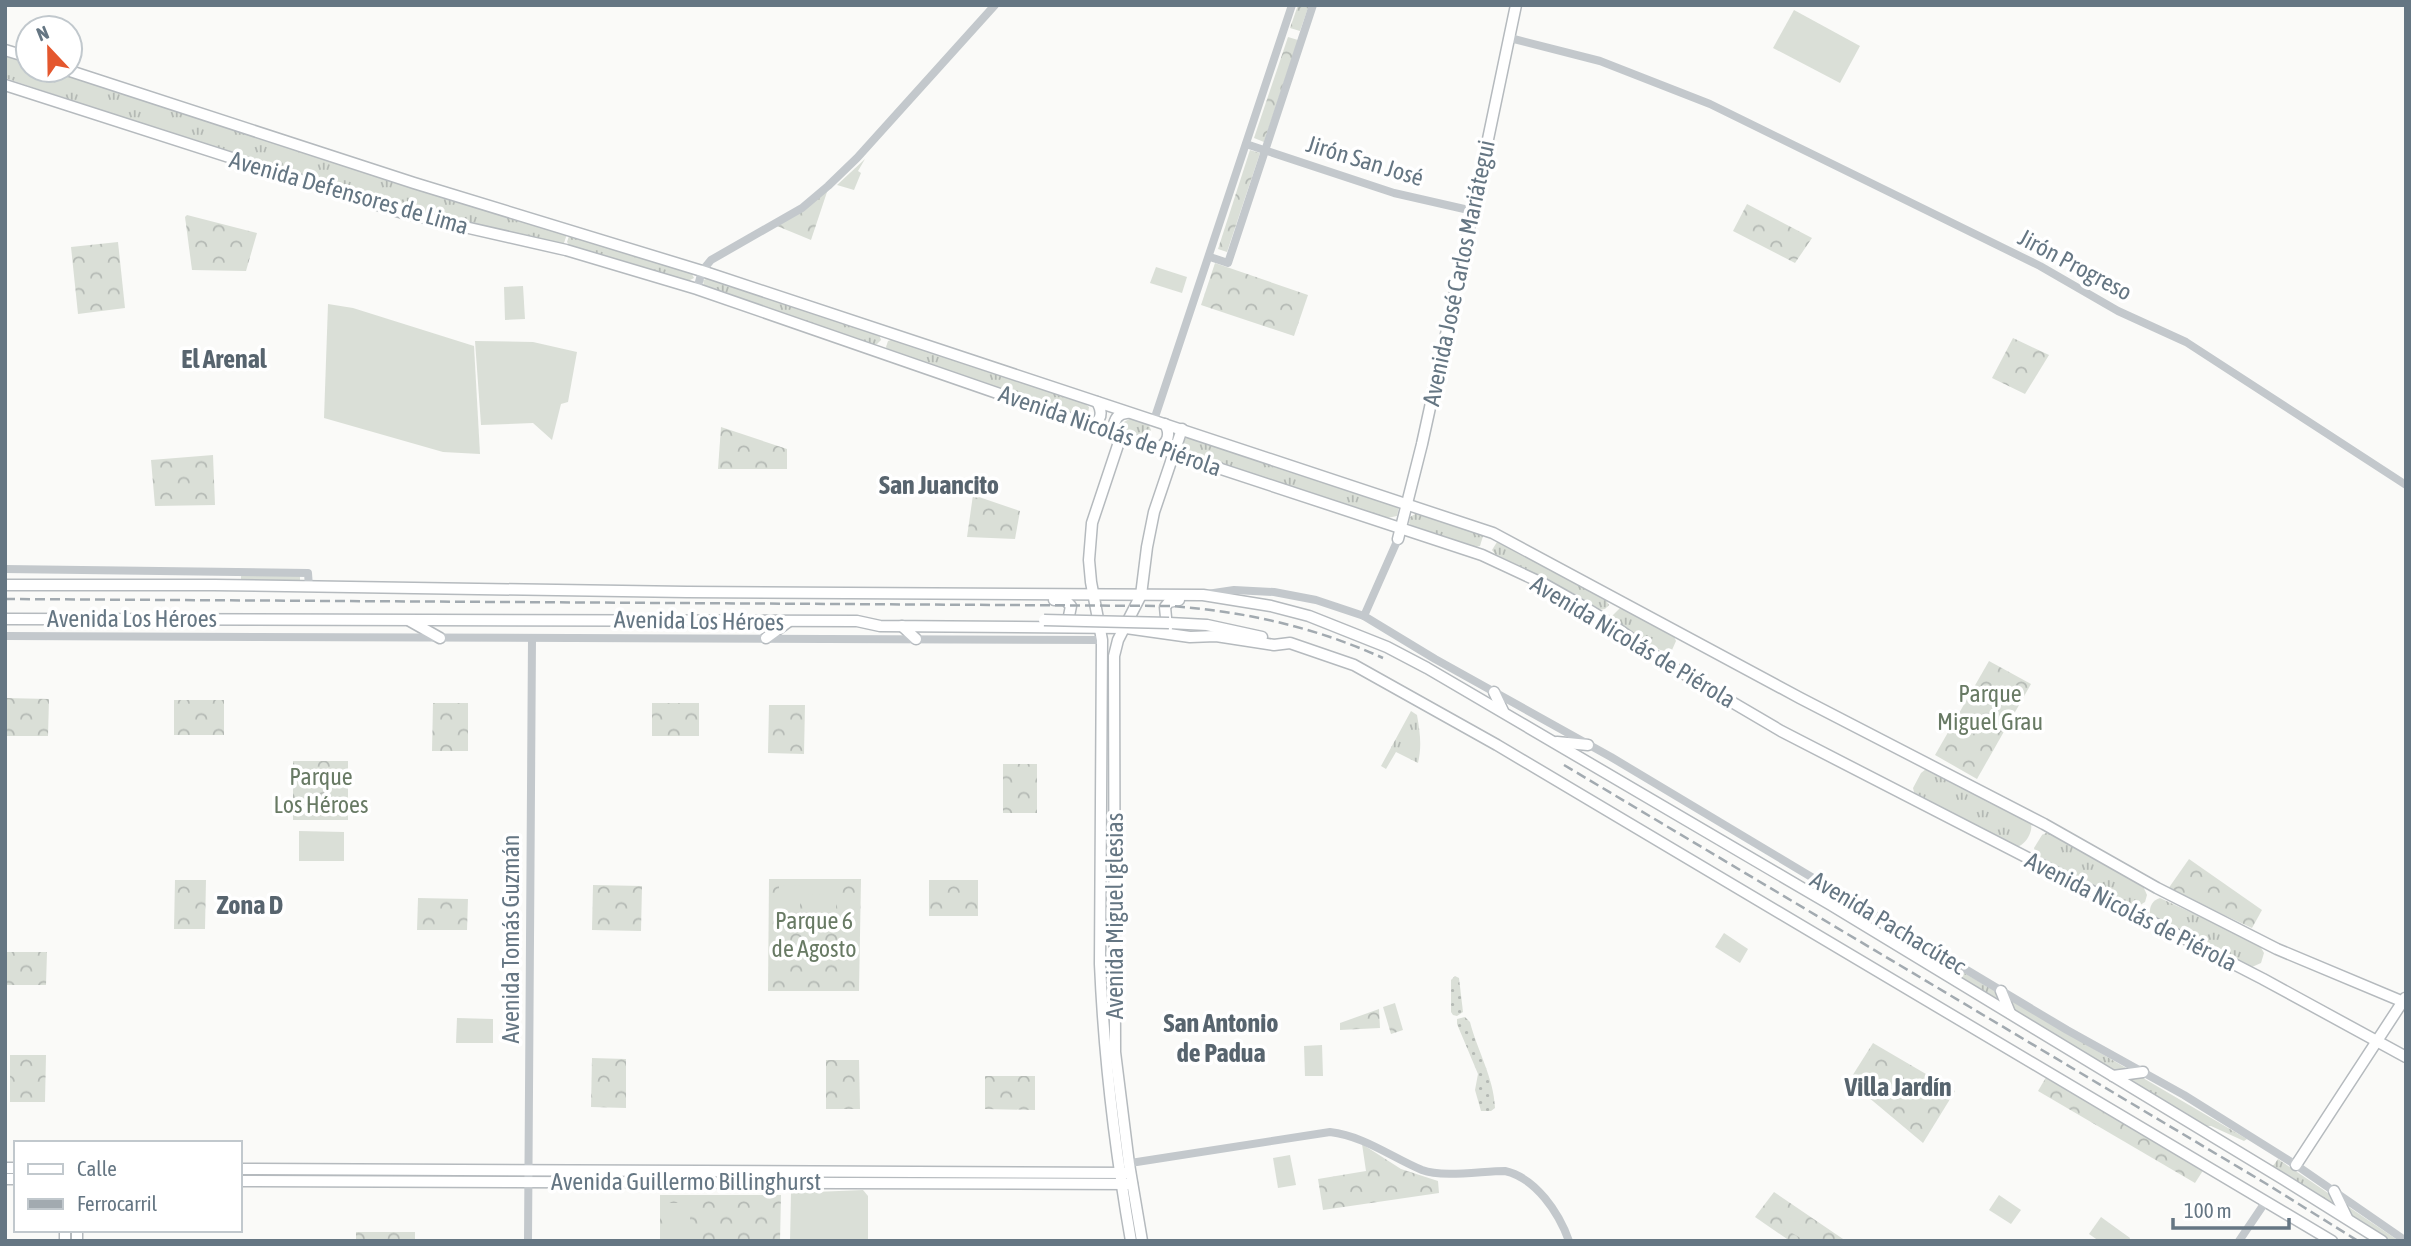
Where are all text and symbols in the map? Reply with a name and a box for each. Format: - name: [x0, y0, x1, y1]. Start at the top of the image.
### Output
- north arrow: [14, 14, 84, 84]
- text: N: [33, 21, 52, 46]
- street label: Jirón San José: [1303, 130, 1427, 191]
- street label: Avenida José Carlos Mariátegui: [1417, 137, 1500, 408]
- street label: Avenida Defensores de Lima: [227, 145, 472, 240]
- street label: Jirón Progreso: [2014, 223, 2137, 306]
- district label: El Arenal: [181, 344, 268, 374]
- street label: Avenida Nicolás de Piérola: [995, 380, 1225, 481]
- district label: San Juancito: [879, 470, 999, 500]
- street label: Avenida Nicolás de Piérola: [1526, 570, 1740, 713]
- street label: Avenida Los Héroes: [47, 605, 217, 632]
- street label: Avenida Los Héroes: [614, 606, 784, 635]
- park label: Parque Miguel Grau: [1937, 680, 2043, 735]
- park label: Parque Los Héroes: [274, 763, 368, 818]
- street label: Avenida Miguel Iglesias: [1101, 813, 1128, 1019]
- street label: Avenida Tomás Guzmán: [497, 835, 524, 1043]
- street label: Avenida Nicolás de Piérola: [2021, 847, 2241, 977]
- street label: Avenida Pachacútec: [1806, 866, 1971, 980]
- district label: Zona D: [217, 890, 283, 920]
- park label: Parque 6 de Agosto: [772, 907, 856, 962]
- district label: San Antonio de Padua: [1164, 1008, 1278, 1068]
- district label: Villa Jardín: [1843, 1072, 1952, 1102]
- legend: [14, 1141, 242, 1232]
- text: Calle: [77, 1156, 117, 1180]
- street label: Avenida Guillermo Billinghurst: [551, 1168, 821, 1195]
- scale bar: [2173, 1186, 2288, 1230]
- text: Ferrocarril: [77, 1191, 158, 1215]
- text: 100 m: [2184, 1198, 2232, 1222]

